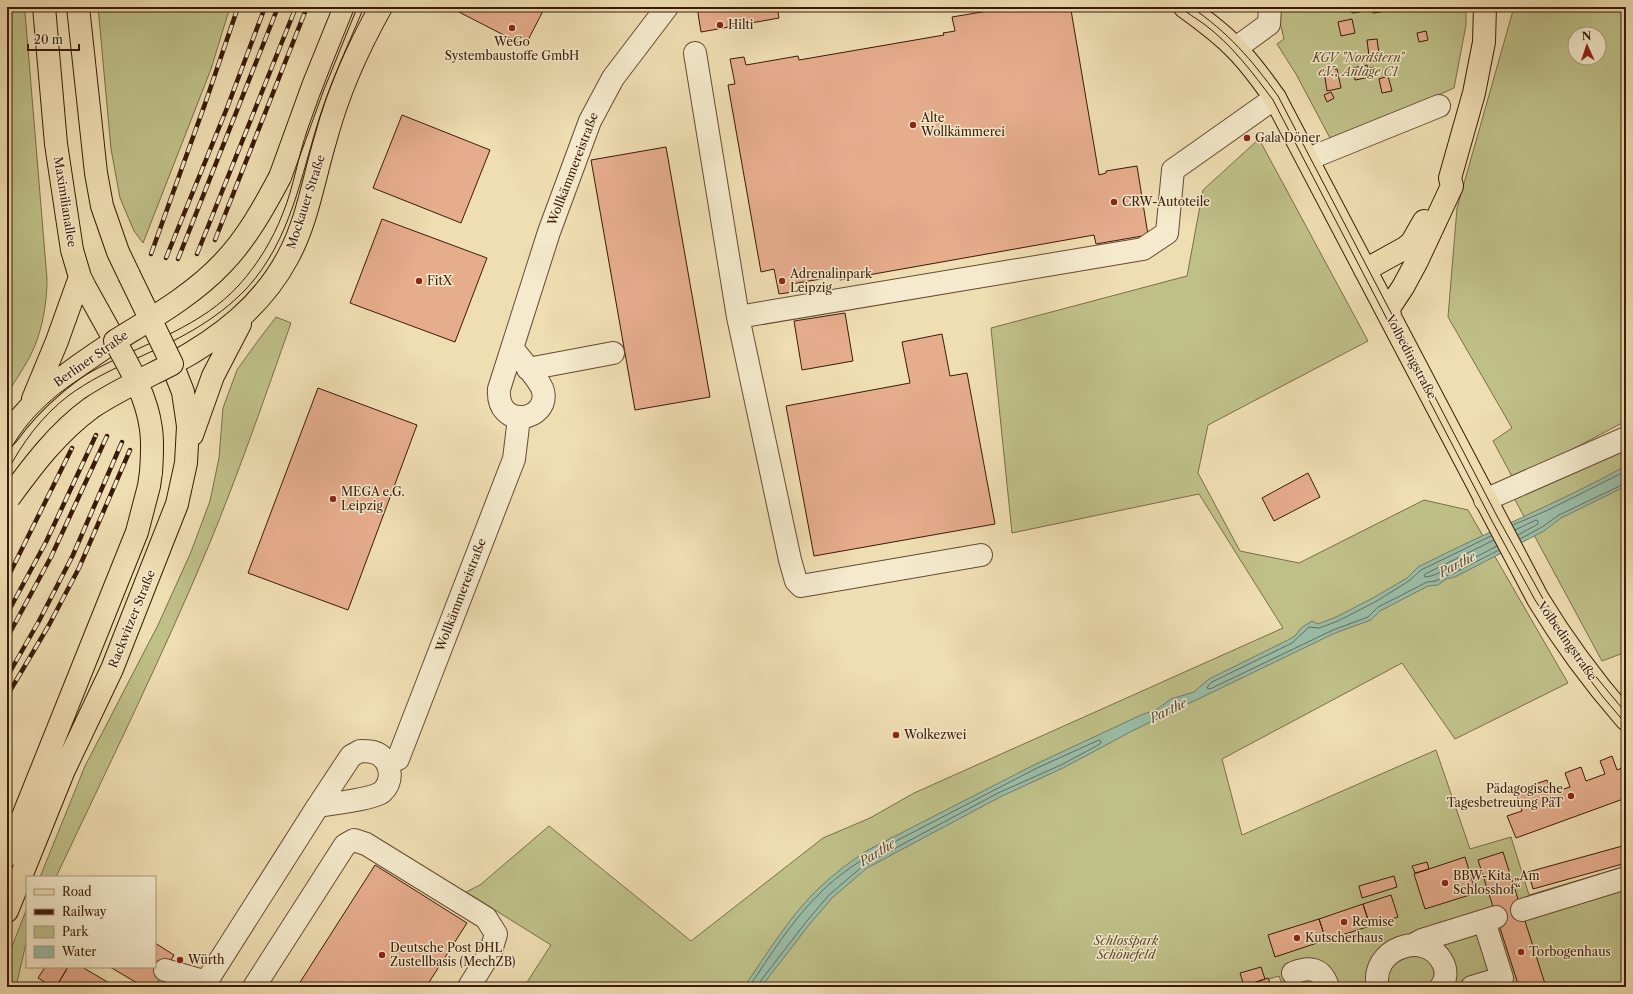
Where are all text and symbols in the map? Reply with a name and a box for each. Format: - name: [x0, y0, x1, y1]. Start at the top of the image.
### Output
- place label: Hilti: [728, 17, 754, 32]
- marker: Hilti: [715, 20, 725, 30]
- marker: WeGo Systembaustoffe GmbH: [507, 23, 517, 33]
- scale bar: [28, 26, 79, 52]
- north arrow: [1567, 26, 1607, 66]
- text: N: [1581, 29, 1592, 43]
- text: 20 m: [34, 32, 63, 47]
- place label: WeGo Systembaustoffe GmbH: [445, 34, 579, 63]
- park label: KGV "Nordstern" e.V., Anlage C1: [1312, 50, 1406, 79]
- street label: Wollkämmereistraße: [544, 110, 601, 228]
- place label: Alte Wollkämmerei: [920, 110, 1005, 139]
- marker: Alte Wollkämmerei: [908, 120, 918, 130]
- place label: Gala Döner: [1255, 130, 1320, 145]
- marker: Gala Döner: [1242, 133, 1252, 143]
- street label: Mockauer Straße: [283, 152, 328, 251]
- street label: Maximilianallee: [51, 155, 80, 249]
- place label: CRW-Autoteile: [1122, 194, 1210, 209]
- marker: CRW-Autoteile: [1109, 197, 1119, 207]
- place label: Adrenalinpark Leipzig: [789, 266, 873, 295]
- place label: FitX: [427, 273, 453, 288]
- marker: FitX: [414, 276, 424, 286]
- marker: Adrenalinpark Leipzig: [777, 276, 787, 286]
- street label: Volbedingstraße: [1382, 311, 1440, 402]
- street label: Berliner Straße: [51, 327, 131, 390]
- place label: MEGA e.G. Leipzig: [341, 484, 405, 513]
- marker: MEGA e.G. Leipzig: [328, 494, 338, 504]
- street label: Wollkämmereistraße: [432, 536, 489, 654]
- water label: Parthe: [1435, 548, 1479, 581]
- street label: Rackwitzer Straße: [105, 567, 158, 670]
- street label: Volbedingstraße: [1534, 597, 1600, 683]
- water label: Parthe: [1146, 694, 1190, 726]
- place label: Wolkezwei: [903, 727, 967, 742]
- marker: Wolkezwei: [891, 730, 901, 740]
- place label: Pädagogische Tagesbetreuung PäT: [1447, 781, 1563, 810]
- marker: Pädagogische Tagesbetreuung PäT: [1566, 791, 1576, 801]
- water label: Parthe: [855, 835, 899, 870]
- place label: BBW-Kita „Am Schlosshof“: [1453, 868, 1540, 897]
- legend: [26, 876, 156, 968]
- marker: BBW-Kita „Am Schlosshof“: [1440, 878, 1450, 888]
- text: Road: [62, 884, 92, 899]
- text: Railway: [62, 904, 107, 919]
- place label: Remise: [1352, 914, 1394, 929]
- marker: Remise: [1339, 917, 1349, 927]
- text: Park: [62, 924, 89, 939]
- place label: Kutscherhaus: [1305, 930, 1383, 945]
- park label: Schlosspark Schönefeld: [1093, 933, 1159, 962]
- marker: Kutscherhaus: [1292, 933, 1302, 943]
- place label: Deutsche Post DHL Zustellbasis (MechZB): [390, 940, 516, 969]
- text: Water: [61, 944, 96, 959]
- place label: Torbogenhaus: [1529, 944, 1611, 959]
- marker: Torbogenhaus: [1516, 947, 1526, 957]
- marker: Deutsche Post DHL Zustellbasis (MechZB): [377, 950, 387, 960]
- place label: Würth: [187, 952, 225, 967]
- marker: Würth: [175, 955, 185, 965]

